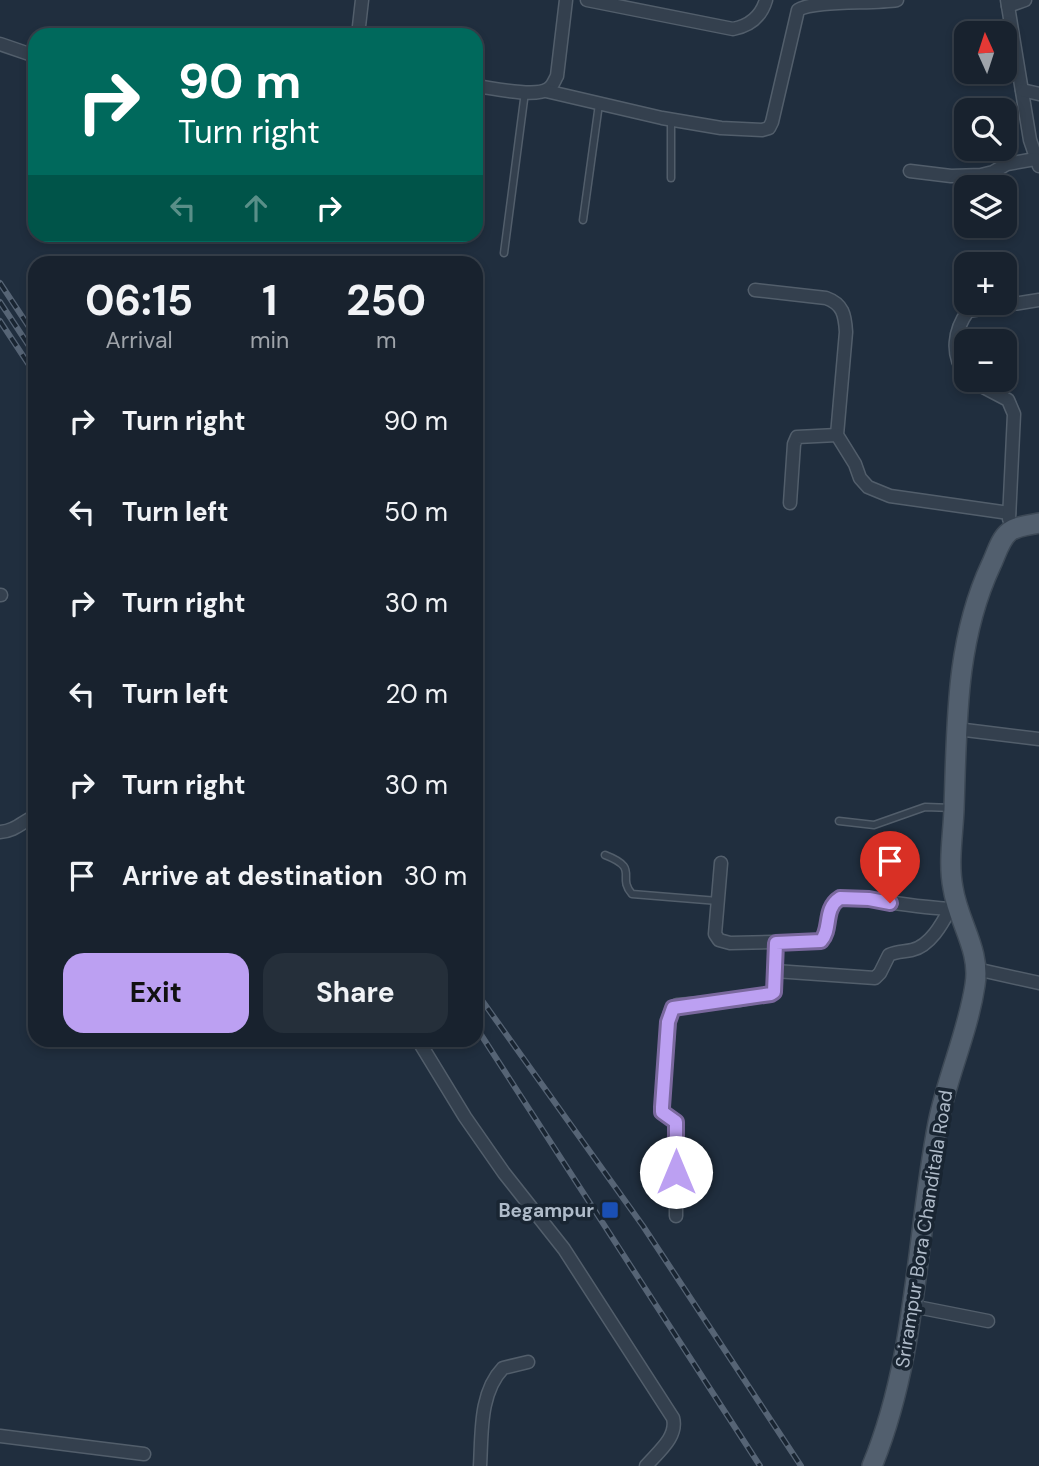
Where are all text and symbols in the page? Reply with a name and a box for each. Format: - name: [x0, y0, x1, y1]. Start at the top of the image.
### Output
- north arrow: [954, 21, 1017, 84]
- map controls: [954, 21, 1017, 392]
- text: 90 m: [178, 49, 301, 113]
- icon: right: [63, 56, 154, 147]
- button: search: [954, 98, 1017, 161]
- text: Turn right: [178, 111, 320, 153]
- button: layers: [954, 175, 1017, 238]
- icon: left: [164, 189, 202, 227]
- icon: ahead: [237, 189, 275, 227]
- icon: right: [310, 189, 348, 227]
- button: +: [954, 252, 1017, 315]
- text: 06:15: [85, 273, 193, 328]
- text: 1: [262, 273, 277, 328]
- text: 250: [346, 273, 426, 328]
- text: Arrival: [106, 325, 173, 355]
- text: min: [250, 325, 289, 355]
- text: m: [376, 325, 396, 355]
- button: −: [954, 329, 1017, 392]
- icon: right: [63, 402, 101, 440]
- text: Turn right: [122, 404, 246, 438]
- text: 90 m: [384, 404, 448, 438]
- icon: left: [63, 493, 101, 531]
- text: Turn left: [122, 495, 229, 529]
- text: 50 m: [384, 495, 448, 529]
- icon: right: [63, 584, 101, 622]
- text: Turn right: [122, 586, 246, 620]
- text: 30 m: [385, 586, 448, 620]
- icon: left: [63, 675, 101, 713]
- text: Turn left: [122, 677, 229, 711]
- text: 20 m: [385, 677, 448, 711]
- icon: right: [63, 766, 101, 804]
- text: Turn right: [122, 768, 246, 802]
- text: 30 m: [385, 768, 448, 802]
- pin: [860, 831, 920, 903]
- icon: arrive: [871, 842, 909, 880]
- icon: arrive: [63, 857, 101, 895]
- text: Arrive at destination: [122, 859, 383, 893]
- text: 30 m: [404, 859, 467, 893]
- button: Exit: [63, 953, 249, 1033]
- button: Share: [263, 953, 448, 1033]
- street label: Srirampur Bora Chanditala Road: [890, 1088, 958, 1370]
- position arrow: [639, 1135, 713, 1209]
- place label: Begampur: [498, 1198, 594, 1223]
- marker: Begampur: [600, 1200, 620, 1220]

